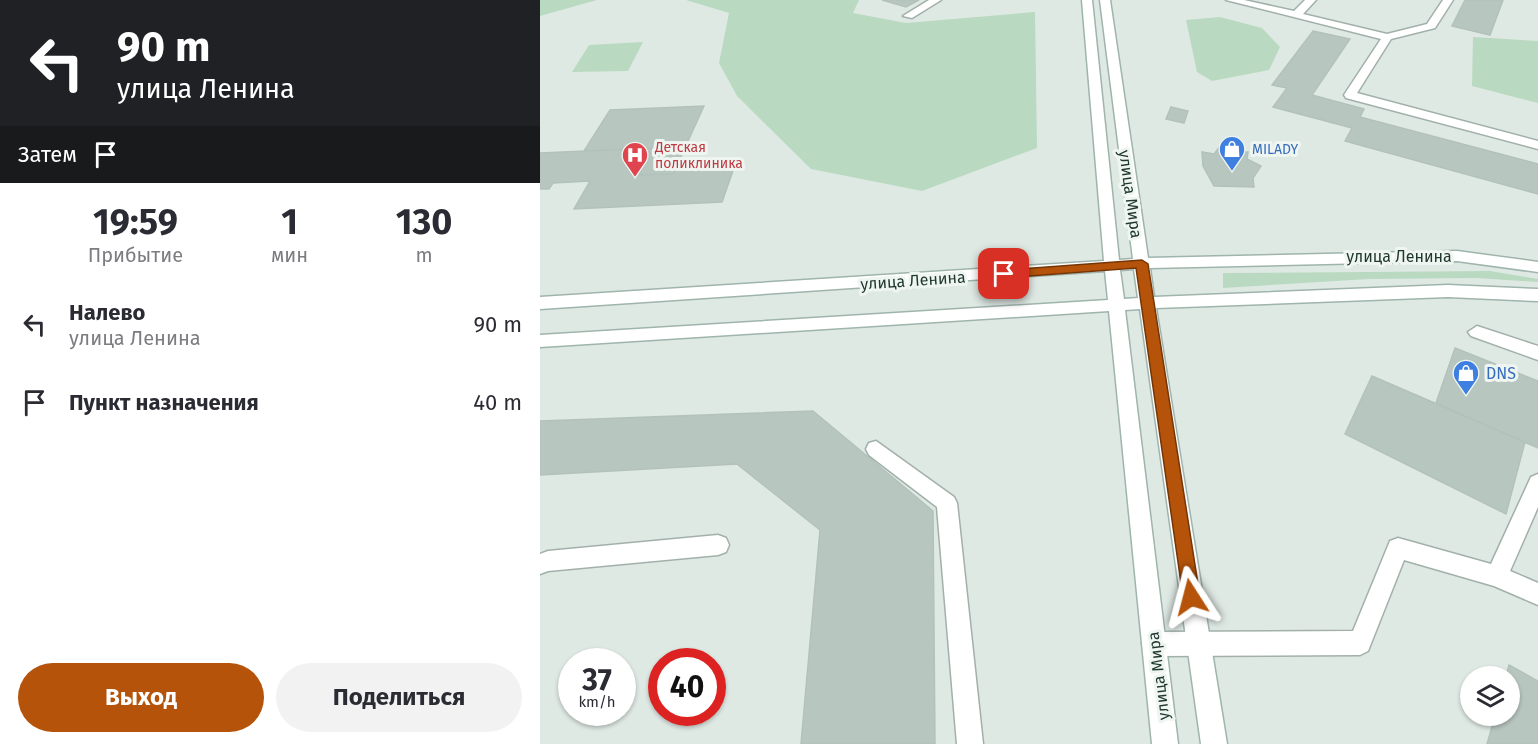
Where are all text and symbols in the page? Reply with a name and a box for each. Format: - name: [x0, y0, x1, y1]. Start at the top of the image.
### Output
- text: 90 m: [117, 22, 211, 72]
- icon: left: [18, 24, 96, 102]
- text: улица Ленина: [117, 73, 295, 105]
- shop icon: МILADY: [1217, 134, 1247, 172]
- icon: arrive: [89, 138, 122, 171]
- place label: Детская поликлиника: [654, 139, 743, 172]
- hospital icon: Детская поликлиника: [620, 140, 650, 178]
- text: Затем: [18, 141, 77, 168]
- place label: МILADY: [1252, 141, 1299, 158]
- street label: улица Мира: [1115, 149, 1146, 239]
- text: 19:59: [93, 200, 178, 244]
- text: 1: [281, 200, 298, 244]
- text: 130: [396, 200, 452, 244]
- text: Прибытие: [88, 243, 183, 267]
- text: мин: [271, 243, 308, 267]
- text: m: [415, 243, 433, 267]
- street label: улица Ленина: [1346, 247, 1452, 266]
- pin: [978, 248, 1029, 299]
- icon: arrive: [987, 257, 1020, 290]
- street label: улица Ленина: [860, 267, 966, 294]
- text: Налево: [69, 299, 145, 326]
- icon: left: [18, 308, 51, 341]
- text: 90 m: [473, 311, 522, 338]
- text: улица Ленина: [69, 326, 201, 350]
- shop icon: DNS: [1451, 358, 1481, 396]
- place label: DNS: [1486, 364, 1516, 383]
- icon: arrive: [18, 386, 51, 419]
- text: Пункт назначения: [69, 389, 259, 416]
- text: 40 m: [473, 389, 522, 416]
- position arrow: [1159, 565, 1223, 629]
- street label: улица Мира: [1144, 631, 1173, 721]
- speed limit sign: 40: [648, 648, 726, 726]
- text: 37: [582, 662, 612, 698]
- button: Выход: [18, 663, 264, 732]
- button: Поделиться: [276, 663, 522, 732]
- map controls: [1460, 666, 1520, 726]
- button: layers: [1460, 666, 1520, 726]
- text: km/h: [578, 693, 616, 711]

